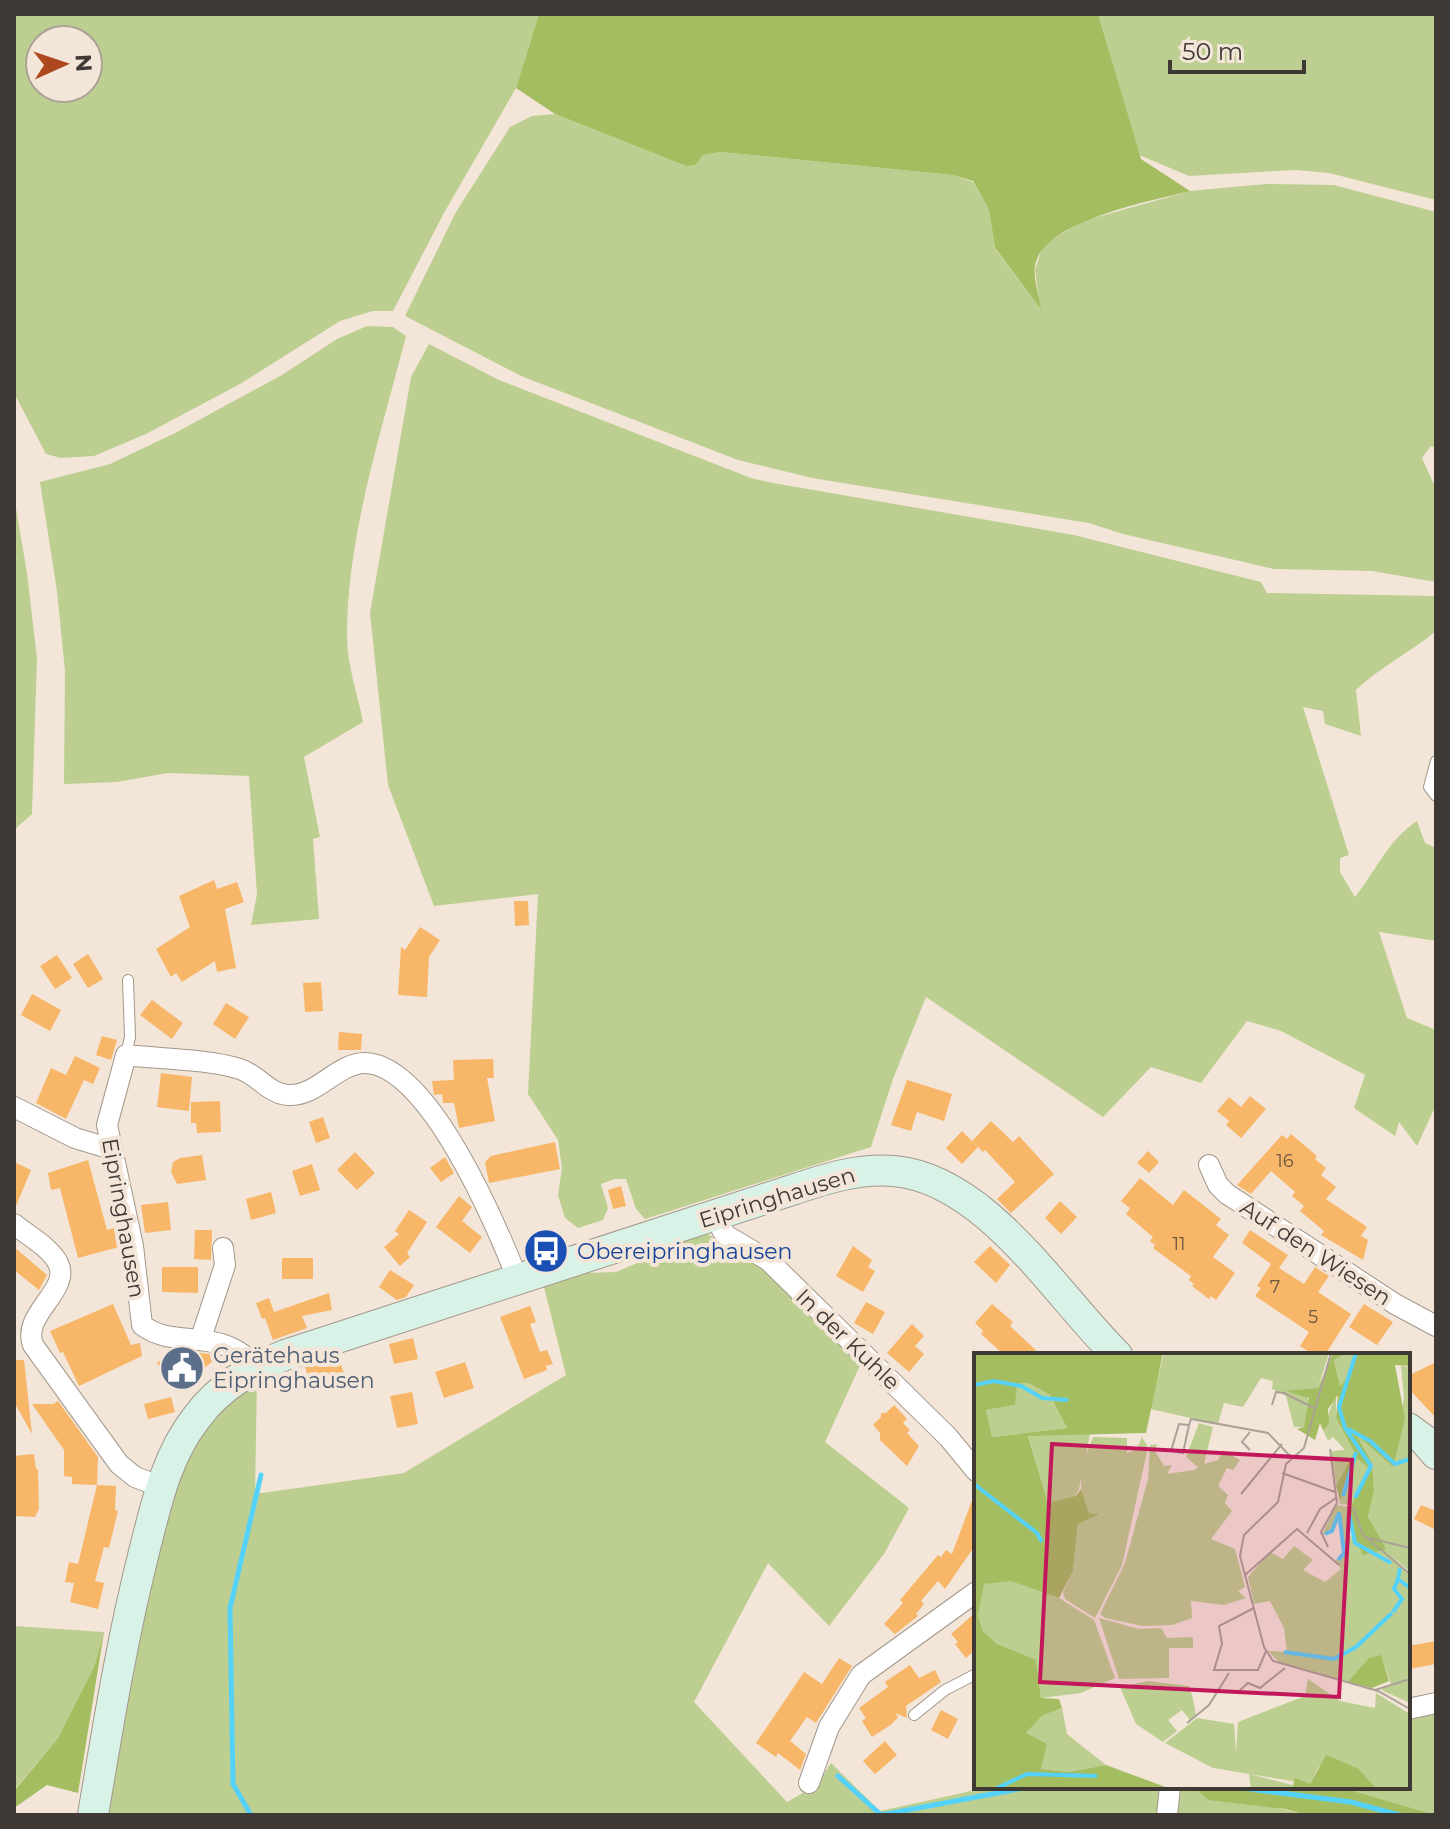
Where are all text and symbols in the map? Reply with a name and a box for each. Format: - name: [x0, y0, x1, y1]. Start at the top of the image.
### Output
- north arrow: [24, 24, 104, 104]
- scale bar: [1170, 24, 1304, 74]
- text: 50 m: [1182, 37, 1243, 66]
- text: N: [70, 53, 97, 73]
- street label: Eipringhausen: [96, 1136, 151, 1300]
- house number: 16: [1276, 1150, 1294, 1172]
- street label: Eipringhausen: [696, 1161, 858, 1234]
- street label: Auf den Wiesen: [1235, 1194, 1396, 1311]
- bus stop icon: Obereipringhausen: [522, 1227, 570, 1275]
- house number: 11: [1173, 1233, 1186, 1255]
- place label: Obereipringhausen: [577, 1238, 792, 1265]
- house number: 7: [1270, 1276, 1280, 1298]
- street label: In der Kuhle: [790, 1283, 905, 1396]
- house number: 5: [1308, 1306, 1318, 1328]
- place label: Gerätehaus Eipringhausen: [213, 1342, 375, 1394]
- public building icon: Gerätehaus Eipringhausen: [158, 1344, 206, 1392]
- inset map: [974, 1353, 1410, 1789]

